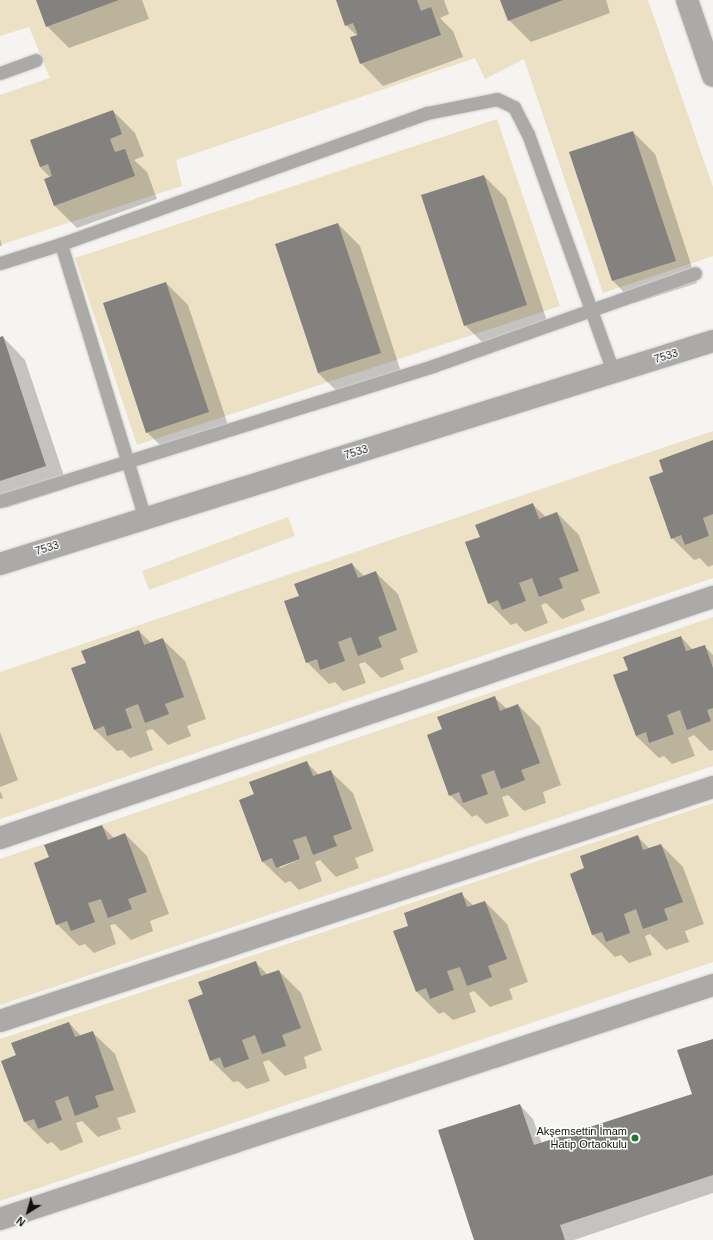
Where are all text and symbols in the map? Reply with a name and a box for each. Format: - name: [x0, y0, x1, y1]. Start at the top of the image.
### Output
- street label: 7533: [652, 346, 680, 366]
- street label: 7533: [342, 442, 370, 462]
- street label: 7533: [33, 538, 61, 558]
- place label: Akşemsettin İmam Hatip Ortaokulu: [537, 1125, 627, 1151]
- marker: Akşemsettin İmam Hatip Ortaokulu: [630, 1133, 640, 1143]
- north arrow: [8, 1192, 48, 1232]
- text: N: [14, 1214, 28, 1229]

